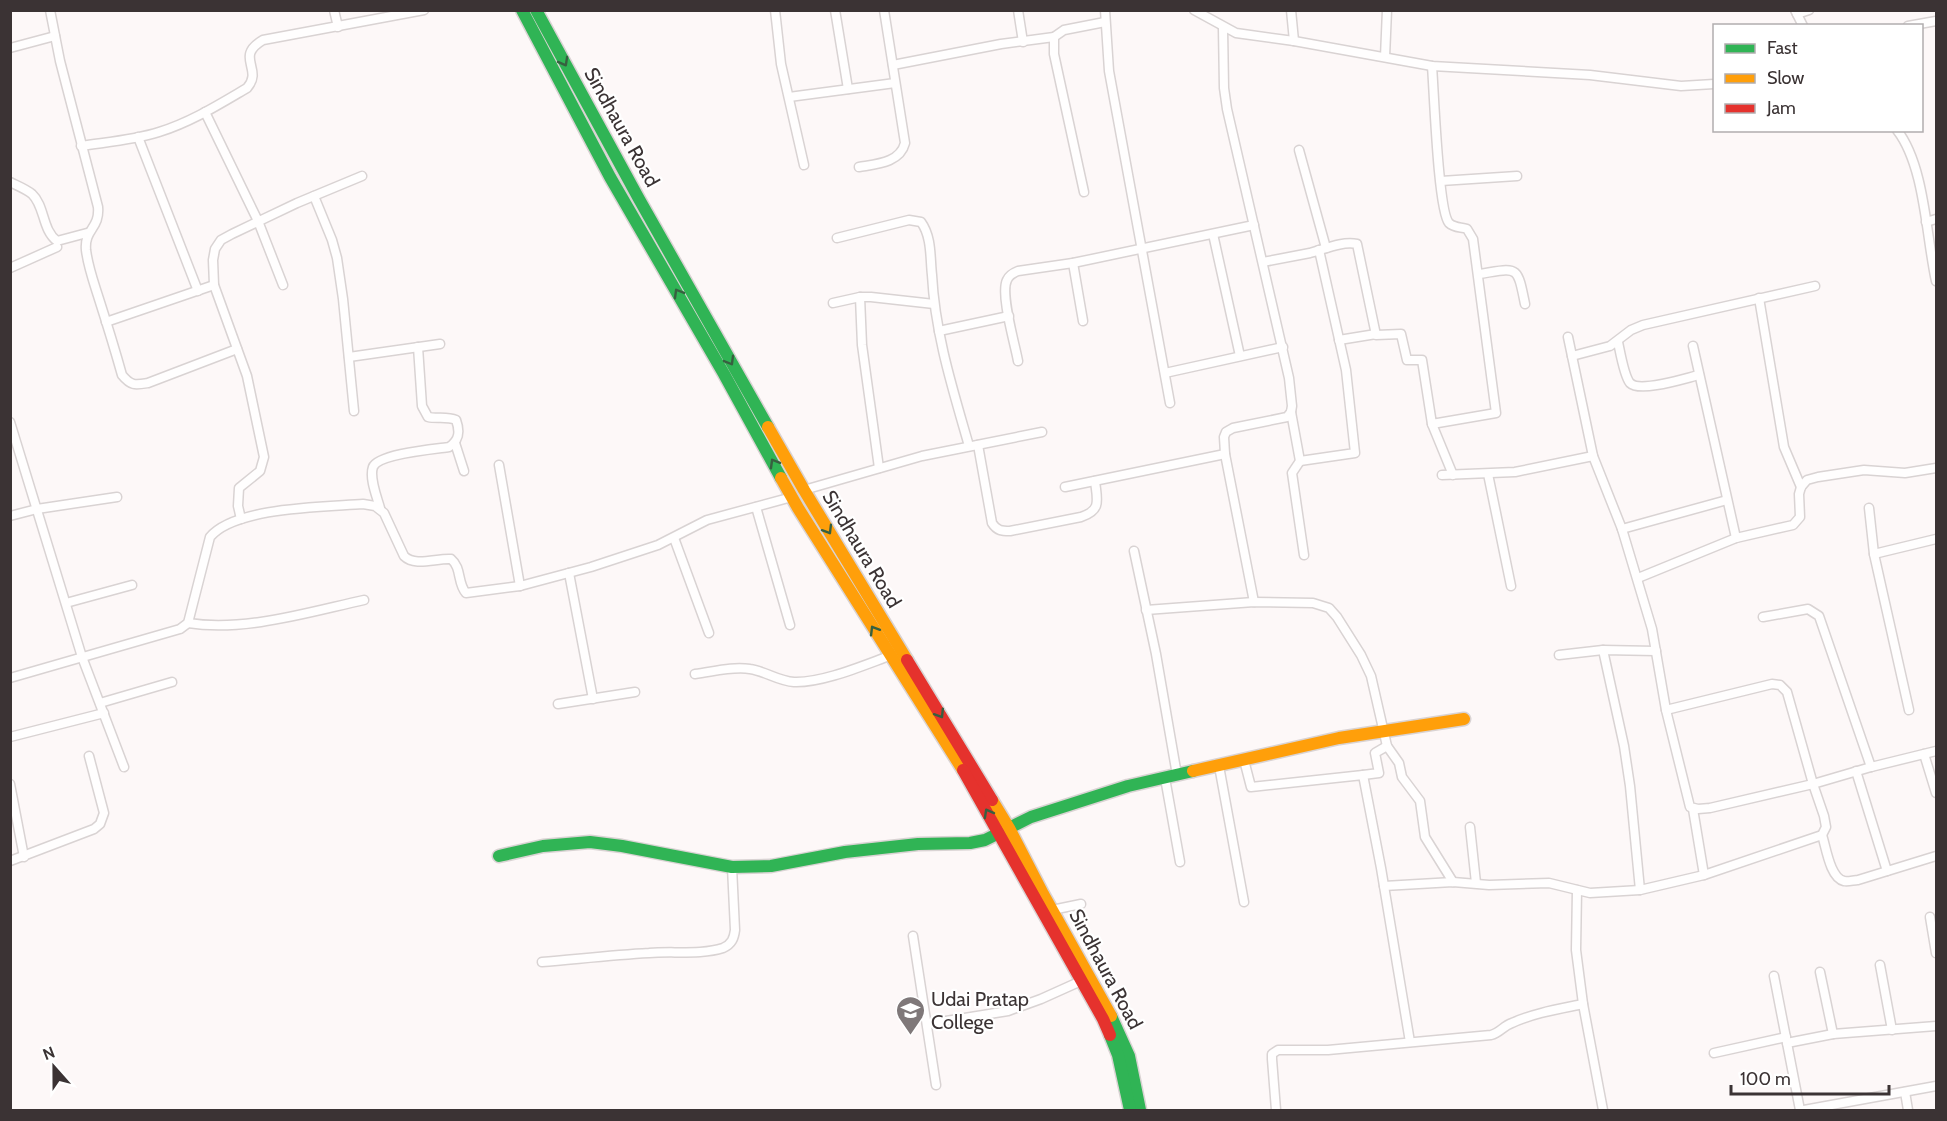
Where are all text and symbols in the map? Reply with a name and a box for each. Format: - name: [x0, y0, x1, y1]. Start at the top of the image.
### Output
- legend: [1713, 24, 1923, 132]
- text: Fast: [1767, 37, 1798, 59]
- one-way arrow: [557, 56, 568, 66]
- street label: Sindhaura Road: [579, 63, 665, 191]
- text: Slow: [1767, 67, 1804, 89]
- text: Jam: [1766, 97, 1796, 119]
- one-way arrow: [674, 289, 685, 299]
- one-way arrow: [723, 355, 735, 365]
- one-way arrow: [770, 459, 781, 469]
- street label: Sindhaura Road: [818, 486, 906, 612]
- one-way arrow: [820, 524, 832, 534]
- one-way arrow: [870, 626, 882, 636]
- one-way arrow: [933, 708, 945, 718]
- one-way arrow: [984, 809, 995, 820]
- street label: Sindhaura Road: [1064, 905, 1148, 1033]
- place label: Udai Pratap College: [931, 987, 1029, 1034]
- school or university icon: Udai Pratap College: [894, 994, 926, 1036]
- north arrow: [24, 1037, 84, 1097]
- text: N: [40, 1043, 57, 1064]
- scale bar: [1731, 1058, 1888, 1096]
- text: 100 m: [1740, 1068, 1791, 1090]

